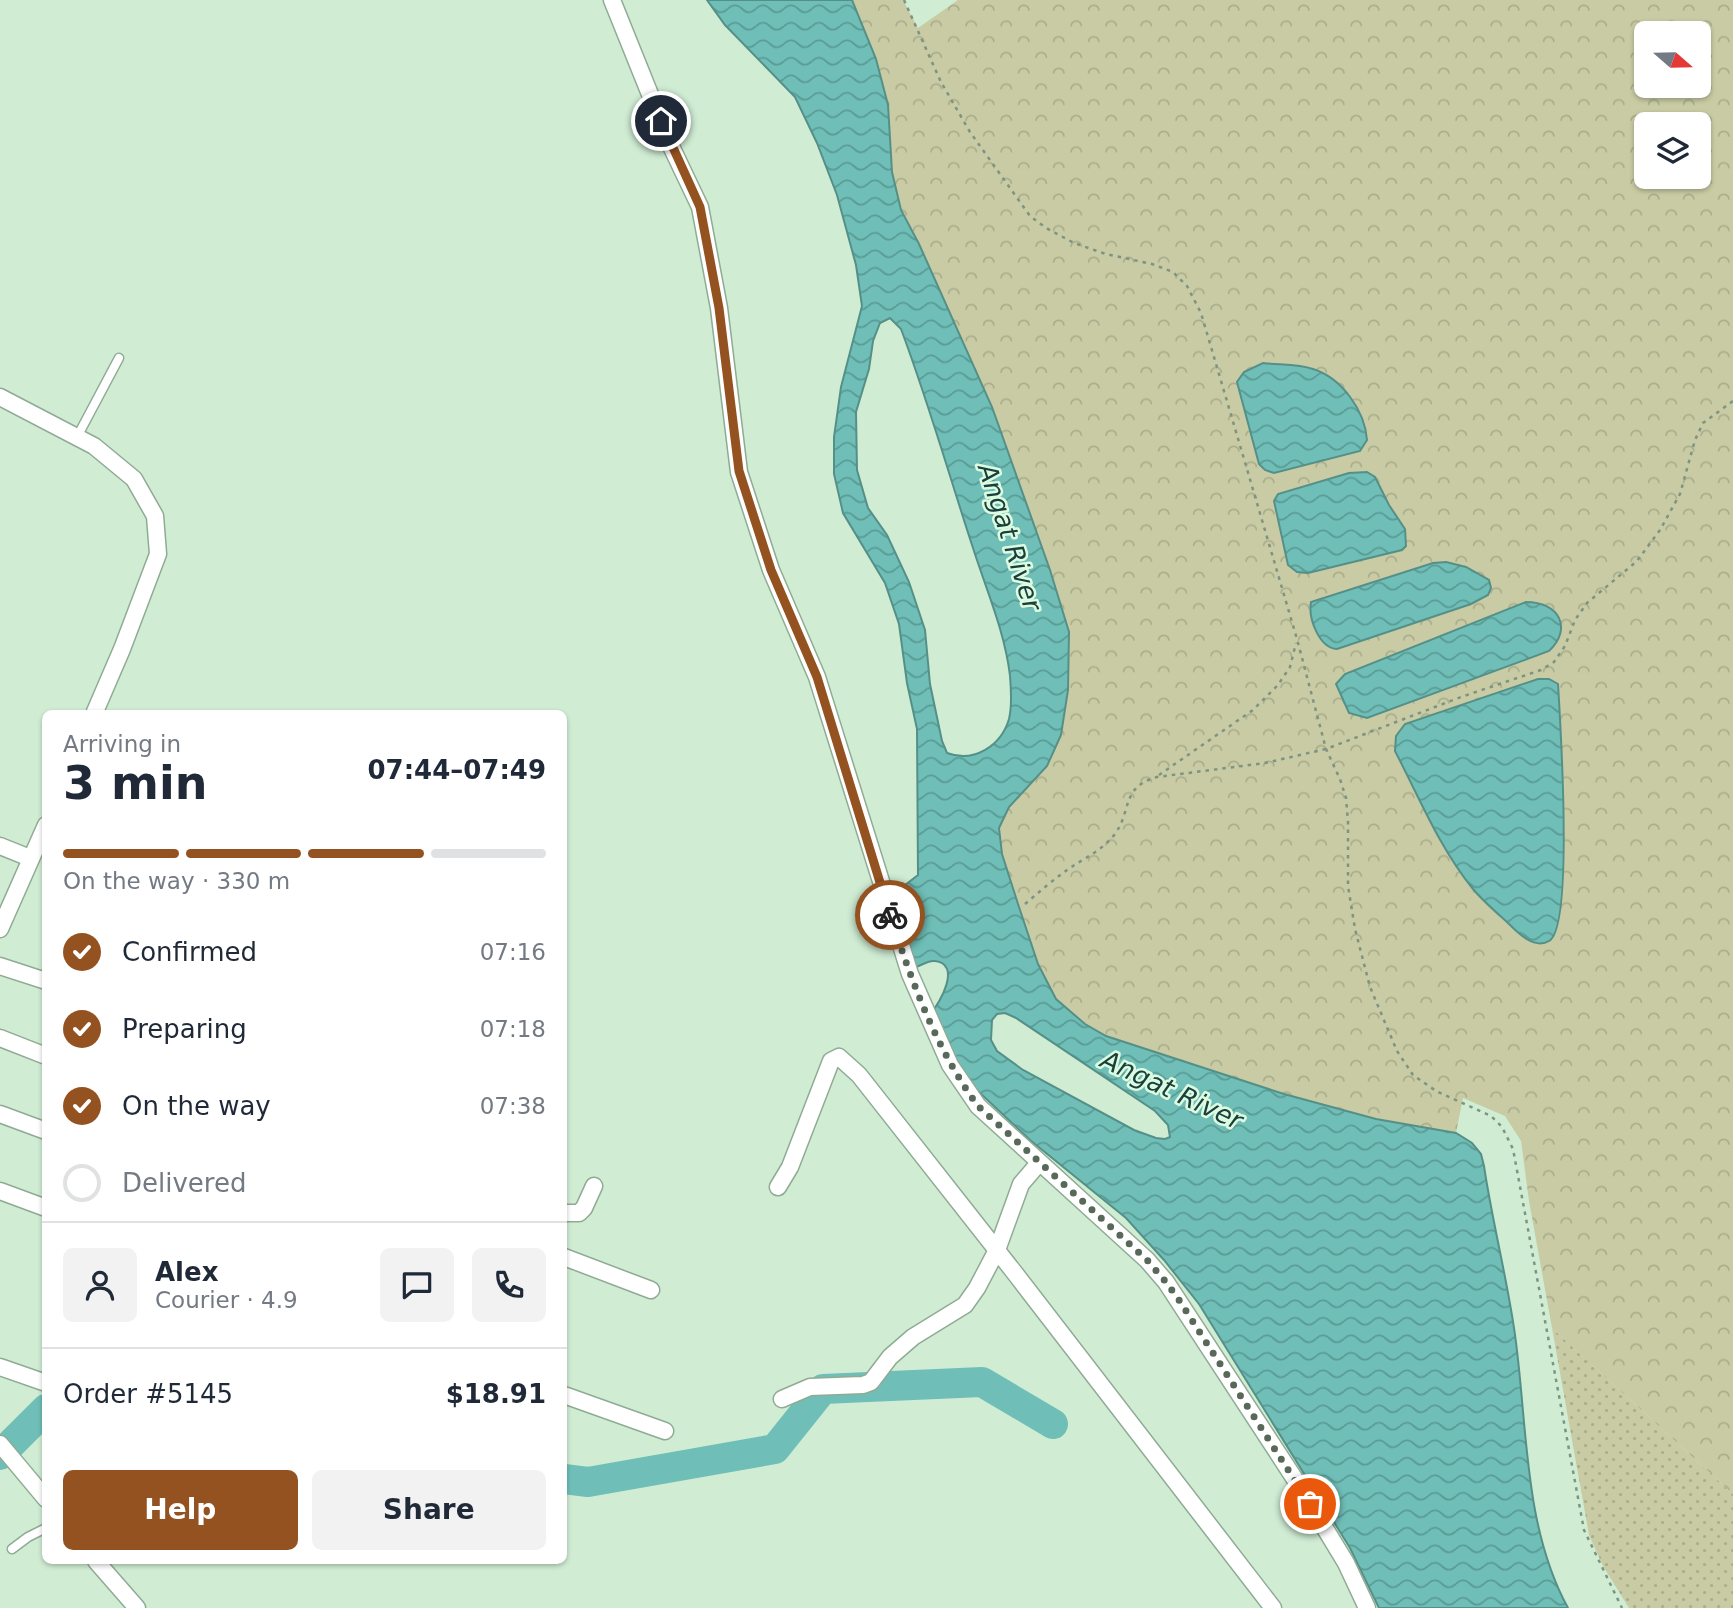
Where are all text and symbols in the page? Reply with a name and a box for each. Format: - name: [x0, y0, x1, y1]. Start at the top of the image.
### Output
- north arrow: [1634, 21, 1712, 98]
- map controls: [1634, 21, 1711, 189]
- pin: [631, 91, 691, 151]
- icon: home: [642, 102, 680, 140]
- button: layers: [1634, 112, 1711, 189]
- water label: Angat River: [972, 458, 1049, 616]
- text: Arriving in: [63, 731, 181, 757]
- text: 07:44–07:49: [367, 755, 546, 785]
- text: 3 min: [63, 756, 207, 810]
- text: On the way · 330 m: [63, 868, 290, 894]
- courier: [855, 880, 925, 950]
- icon: bike: [871, 896, 909, 934]
- icon: check: [63, 933, 101, 971]
- text: Confirmed: [122, 937, 257, 967]
- text: 07:16: [480, 939, 546, 965]
- icon: check: [63, 1010, 101, 1048]
- text: Preparing: [122, 1014, 247, 1044]
- text: 07:18: [480, 1016, 546, 1042]
- water label: Angat River: [1095, 1043, 1250, 1137]
- icon: check: [63, 1087, 101, 1125]
- text: On the way: [122, 1091, 271, 1121]
- text: 07:38: [480, 1093, 546, 1119]
- text: Delivered: [122, 1168, 246, 1198]
- button: person: [63, 1248, 137, 1322]
- button: chat: [380, 1248, 454, 1322]
- button: phone: [472, 1248, 546, 1322]
- text: Alex: [155, 1257, 218, 1287]
- text: Courier · 4.9: [155, 1287, 298, 1313]
- text: Order #5145: [63, 1379, 233, 1409]
- text: $18.91: [446, 1379, 546, 1409]
- button: Help: [63, 1470, 298, 1550]
- button: Share: [312, 1470, 546, 1550]
- pin: [1280, 1474, 1340, 1534]
- icon: bag: [1291, 1485, 1329, 1523]

